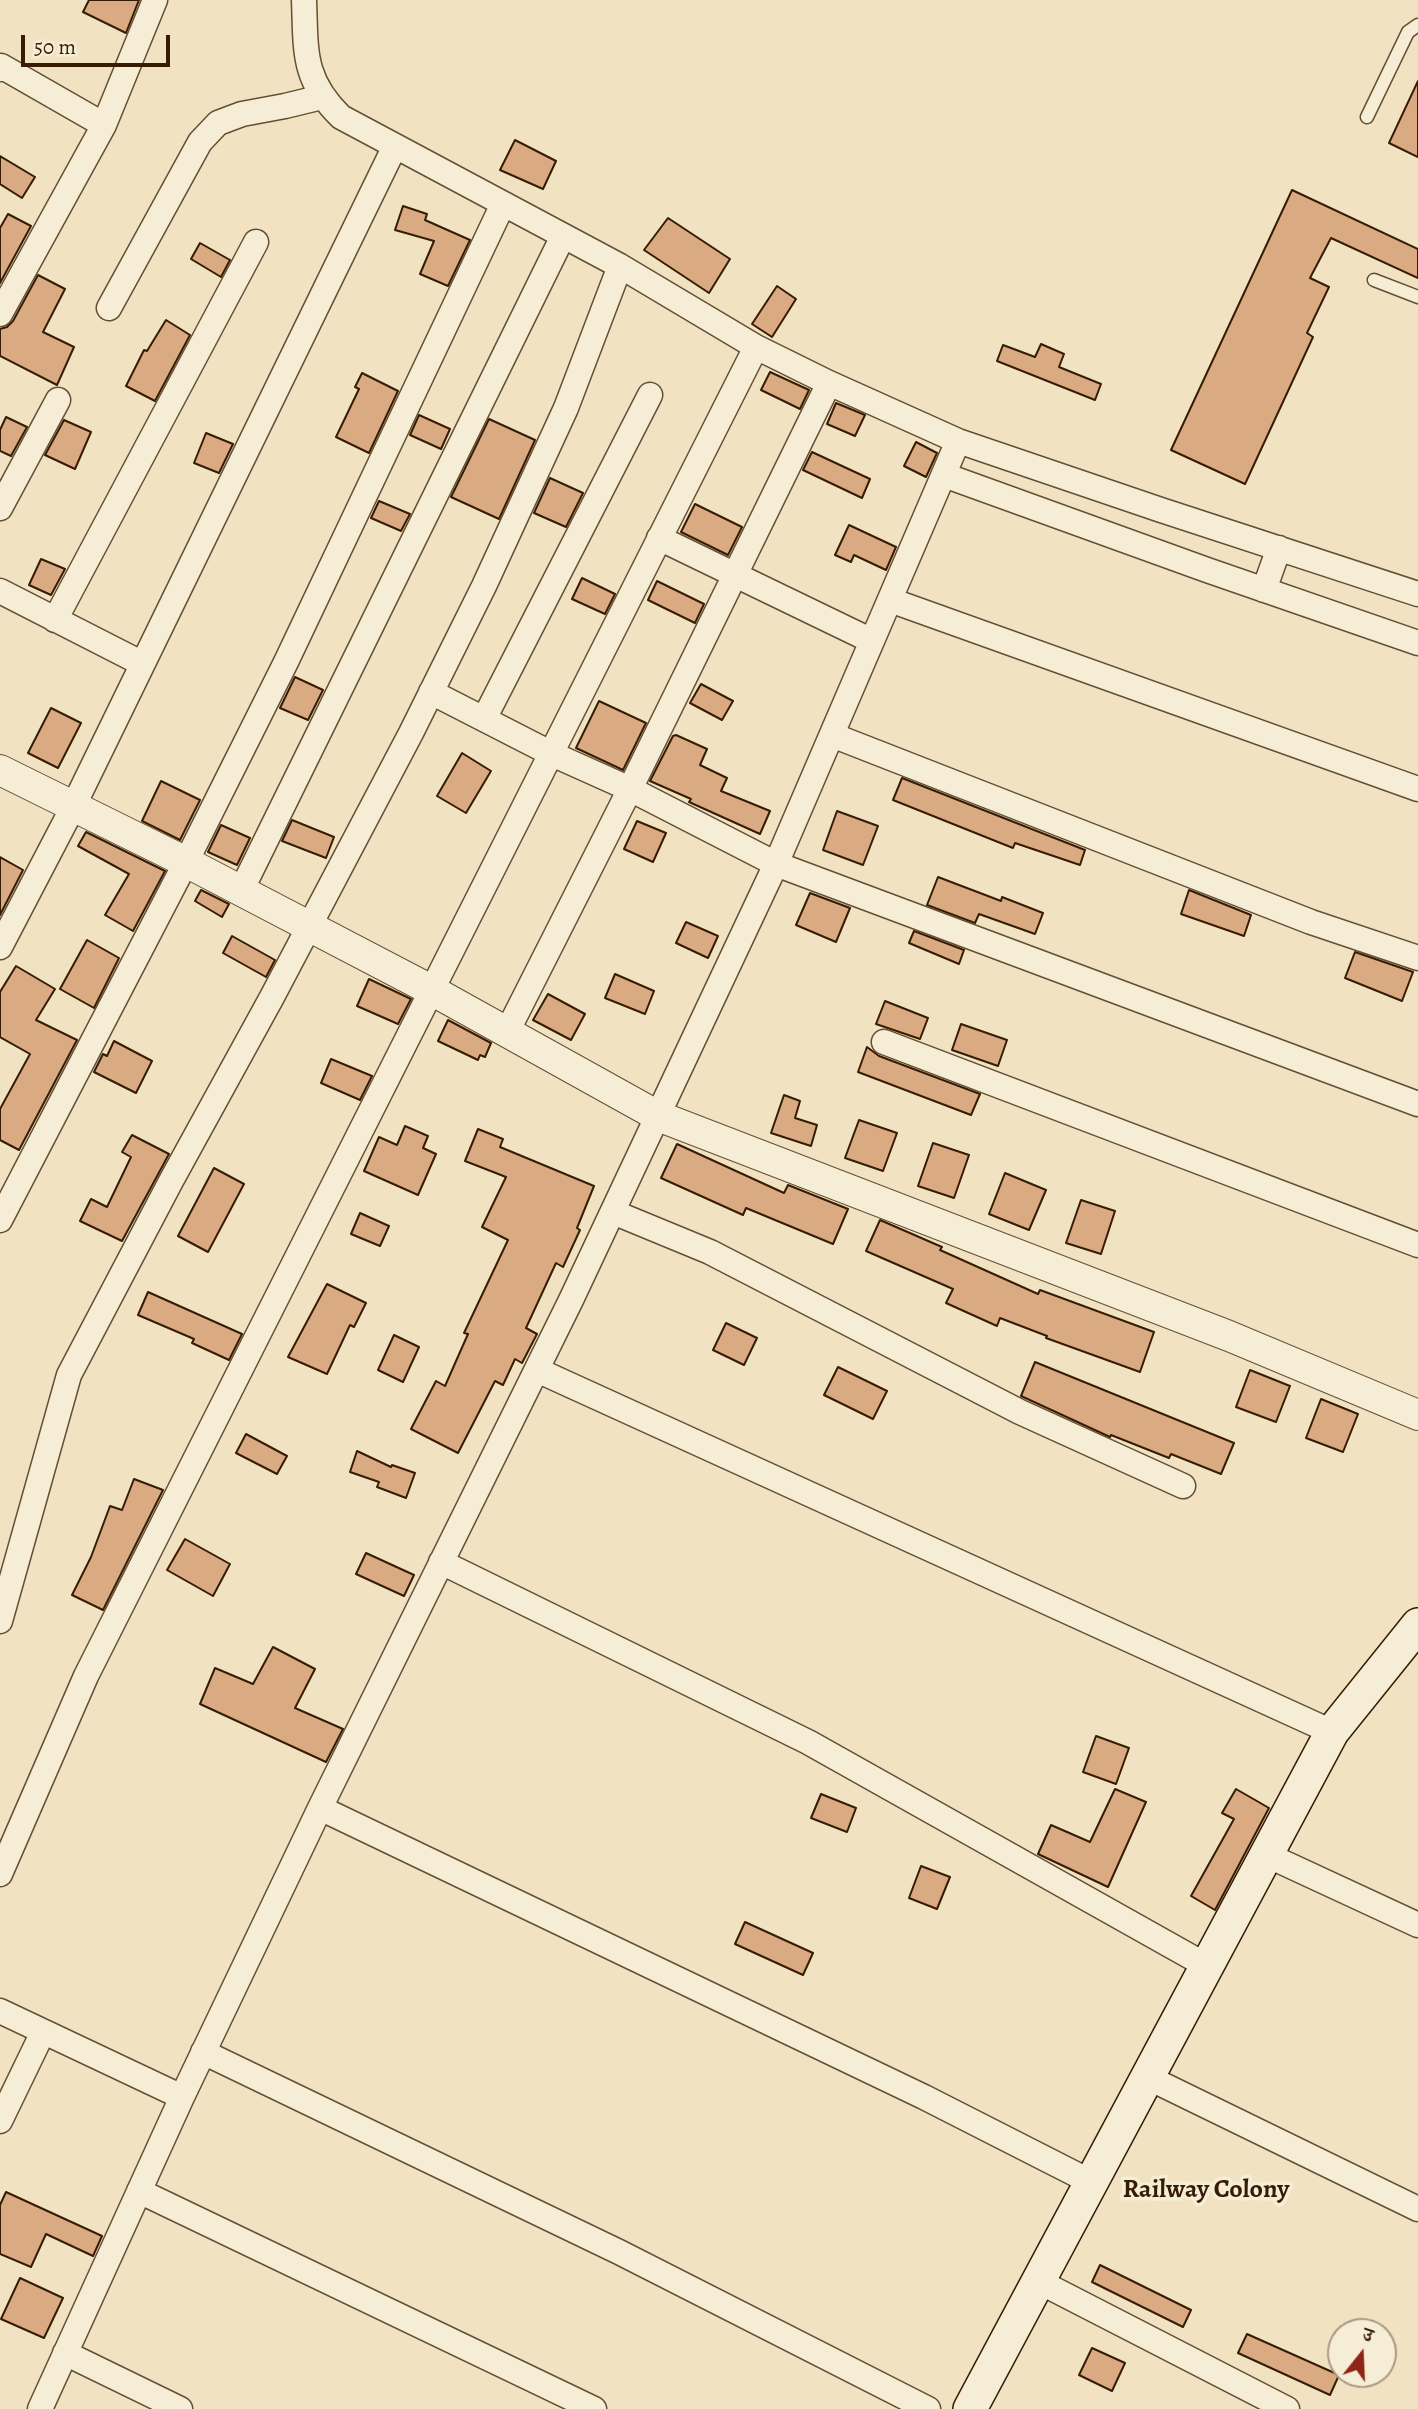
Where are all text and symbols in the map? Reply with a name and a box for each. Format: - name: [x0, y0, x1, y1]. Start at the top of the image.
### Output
- scale bar: [24, 21, 173, 65]
- text: 50 m: [34, 33, 76, 61]
- district label: Railway Colony: [1123, 2175, 1289, 2207]
- north arrow: [1327, 2318, 1397, 2388]
- text: उ: [1359, 2321, 1376, 2349]

